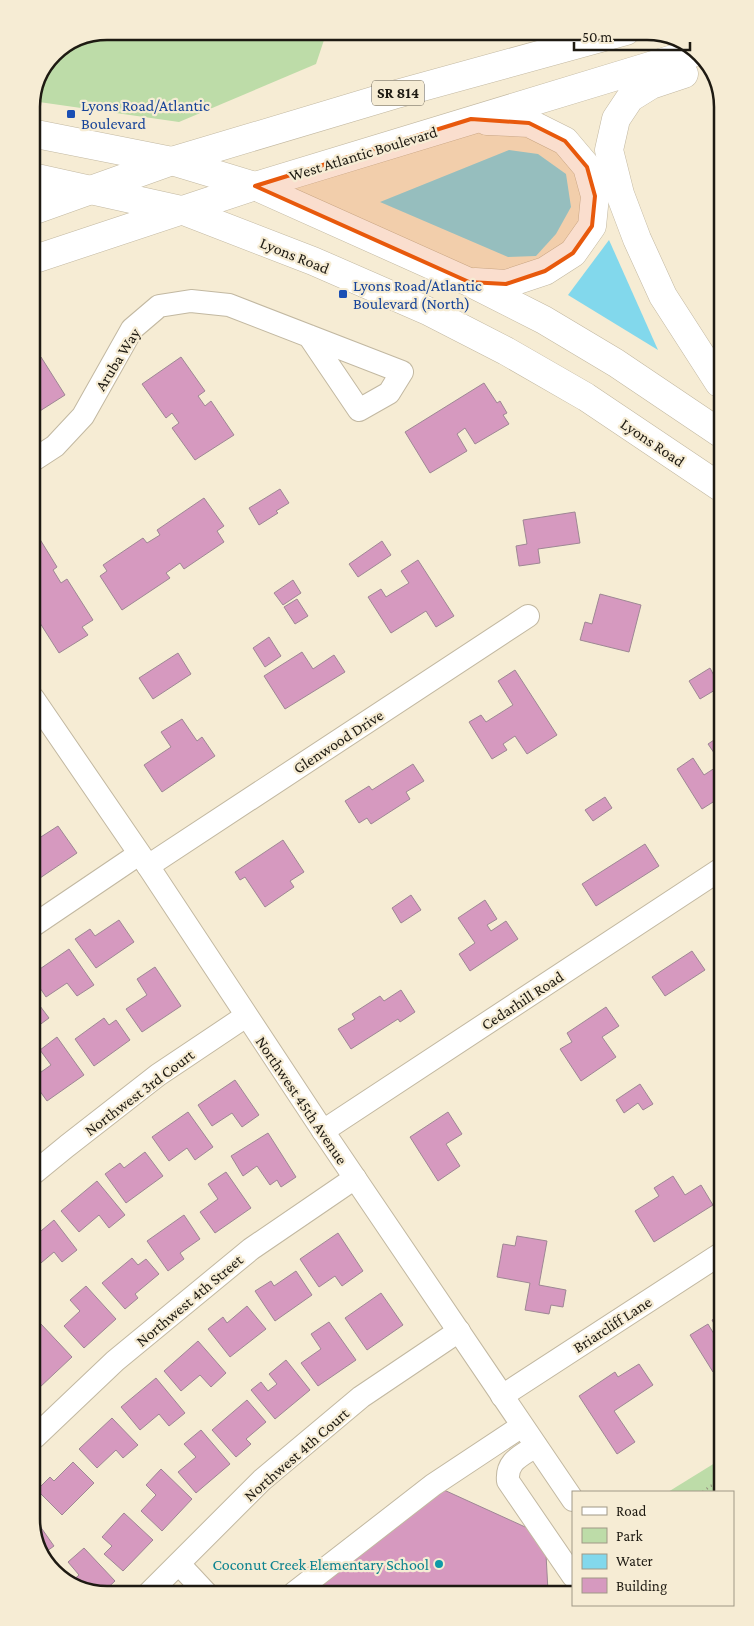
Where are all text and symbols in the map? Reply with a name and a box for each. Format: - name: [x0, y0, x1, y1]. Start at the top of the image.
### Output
- scale bar: [574, 20, 690, 52]
- text: 50 m: [582, 29, 612, 45]
- road number: SR 814: [372, 80, 424, 106]
- place label: Lyons Road/Atlantic Boulevard: [81, 97, 210, 132]
- marker: Lyons Road/Atlantic Boulevard: [65, 108, 77, 120]
- street label: West Atlantic Boulevard: [287, 123, 440, 184]
- street label: Lyons Road: [257, 234, 332, 278]
- place label: Lyons Road/Atlantic Boulevard (North): [353, 277, 482, 313]
- marker: Lyons Road/Atlantic Boulevard (North): [337, 288, 349, 300]
- street label: Aruba Way: [92, 324, 145, 394]
- street label: Lyons Road: [617, 415, 688, 471]
- street label: Glenwood Drive: [290, 706, 386, 777]
- street label: Cedarhill Road: [478, 967, 567, 1033]
- street label: Northwest 45th Avenue: [252, 1033, 351, 1168]
- street label: Northwest 3rd Court: [81, 1045, 198, 1139]
- street label: Northwest 4th Street: [133, 1250, 247, 1350]
- street label: Briarcliff Lane: [570, 1293, 655, 1356]
- street label: Northwest 4th Court: [241, 1404, 353, 1504]
- legend: [572, 1491, 734, 1606]
- text: Road: [616, 1503, 647, 1519]
- text: Park: [616, 1528, 643, 1544]
- text: Water: [616, 1553, 653, 1569]
- place label: Coconut Creek Elementary School: [213, 1556, 429, 1574]
- marker: Coconut Creek Elementary School: [433, 1558, 445, 1570]
- text: Building: [616, 1578, 667, 1595]

